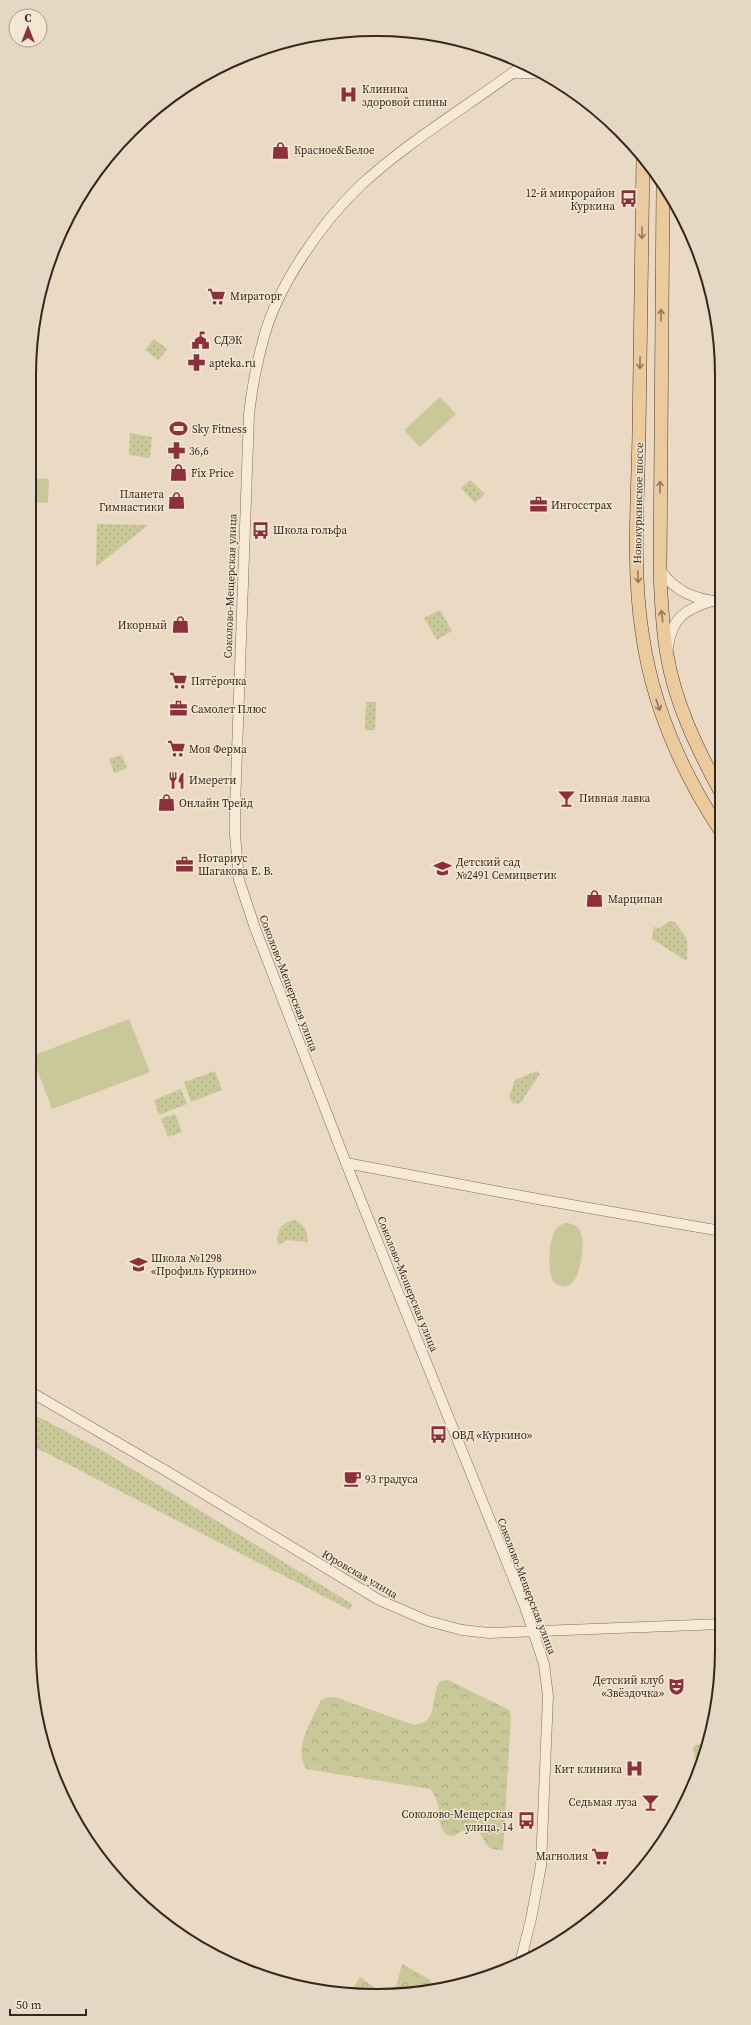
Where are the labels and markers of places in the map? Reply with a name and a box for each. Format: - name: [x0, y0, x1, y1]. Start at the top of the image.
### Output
- place label: Клиника здоровой спины: [362, 82, 447, 110]
- hospital icon: Клиника здоровой спины: [339, 85, 359, 105]
- shop icon: Красное&Белое: [271, 140, 291, 160]
- place label: Красное&Белое: [294, 143, 375, 158]
- place label: 12-й микрорайон Куркина: [526, 186, 615, 214]
- bus stop icon: 12-й микрорайон Куркина: [618, 189, 638, 209]
- supermarket icon: Мираторг: [207, 286, 227, 306]
- place label: Мираторг: [230, 289, 282, 304]
- public building icon: СДЭК: [191, 330, 211, 350]
- place label: СДЭК: [214, 333, 243, 348]
- pharmacy icon: apteka.ru: [186, 353, 206, 373]
- place label: apteka.ru: [209, 356, 256, 371]
- sports icon: Sky Fitness: [169, 419, 189, 439]
- place label: Sky Fitness: [192, 422, 247, 437]
- pharmacy icon: 36,6: [166, 441, 186, 461]
- place label: 36,6: [189, 444, 209, 459]
- shop icon: Fix Price: [168, 463, 188, 483]
- place label: Fix Price: [191, 466, 235, 481]
- place label: Планета Гимнастики: [99, 487, 164, 515]
- shop icon: Планета Гимнастики: [167, 490, 187, 510]
- office icon: Ингосстрах: [528, 495, 548, 515]
- place label: Ингосстрах: [551, 498, 612, 513]
- bus stop icon: Школа гольфа: [250, 520, 270, 540]
- place label: Школа гольфа: [273, 523, 347, 538]
- shop icon: Икорный: [170, 615, 190, 635]
- place label: Икорный: [118, 618, 167, 633]
- supermarket icon: Пятёрочка: [168, 671, 188, 691]
- place label: Пятёрочка: [191, 674, 247, 689]
- office icon: Самолет Плюс: [168, 699, 188, 719]
- place label: Самолет Плюс: [191, 702, 267, 717]
- supermarket icon: Моя Ферма: [166, 739, 186, 759]
- place label: Моя Ферма: [189, 742, 247, 757]
- restaurant icon: Имерети: [166, 770, 186, 790]
- place label: Имерети: [189, 773, 236, 788]
- bar icon: Пивная лавка: [556, 788, 576, 808]
- place label: Пивная лавка: [579, 791, 651, 806]
- shop icon: Онлайн Трейд: [156, 793, 176, 813]
- place label: Онлайн Трейд: [179, 796, 253, 811]
- place label: Нотариус Шагакова Е. В.: [198, 851, 273, 879]
- office icon: Нотариус Шагакова Е. В.: [175, 854, 195, 874]
- place label: Детский сад №2491 Семицветик: [456, 855, 557, 883]
- school or university icon: Детский сад №2491 Семицветик: [433, 858, 453, 878]
- shop icon: Марципан: [585, 889, 605, 909]
- place label: Марципан: [608, 892, 663, 907]
- place label: Школа №1298 «Профиль Куркино»: [151, 1251, 257, 1279]
- school or university icon: Школа №1298 «Профиль Куркино»: [128, 1254, 148, 1274]
- bus stop icon: ОВД «Куркино»: [429, 1425, 449, 1445]
- place label: ОВД «Куркино»: [452, 1428, 533, 1443]
- cafe icon: 93 градуса: [342, 1469, 362, 1489]
- place label: 93 градуса: [365, 1472, 419, 1487]
- place label: Детский клуб «Звёздочка»: [593, 1673, 665, 1701]
- theatre icon: Детский клуб «Звёздочка»: [667, 1676, 687, 1696]
- hospital icon: Кит клиника: [625, 1759, 645, 1779]
- place label: Кит клиника: [554, 1762, 622, 1777]
- bar icon: Седьмая луза: [640, 1792, 660, 1812]
- place label: Седьмая луза: [569, 1795, 637, 1810]
- place label: Соколово-Мещерская улица, 14: [401, 1807, 513, 1835]
- bus stop icon: Соколово-Мещерская улица, 14: [516, 1810, 536, 1830]
- supermarket icon: Магнолия: [591, 1846, 611, 1866]
- place label: Магнолия: [536, 1849, 588, 1864]

